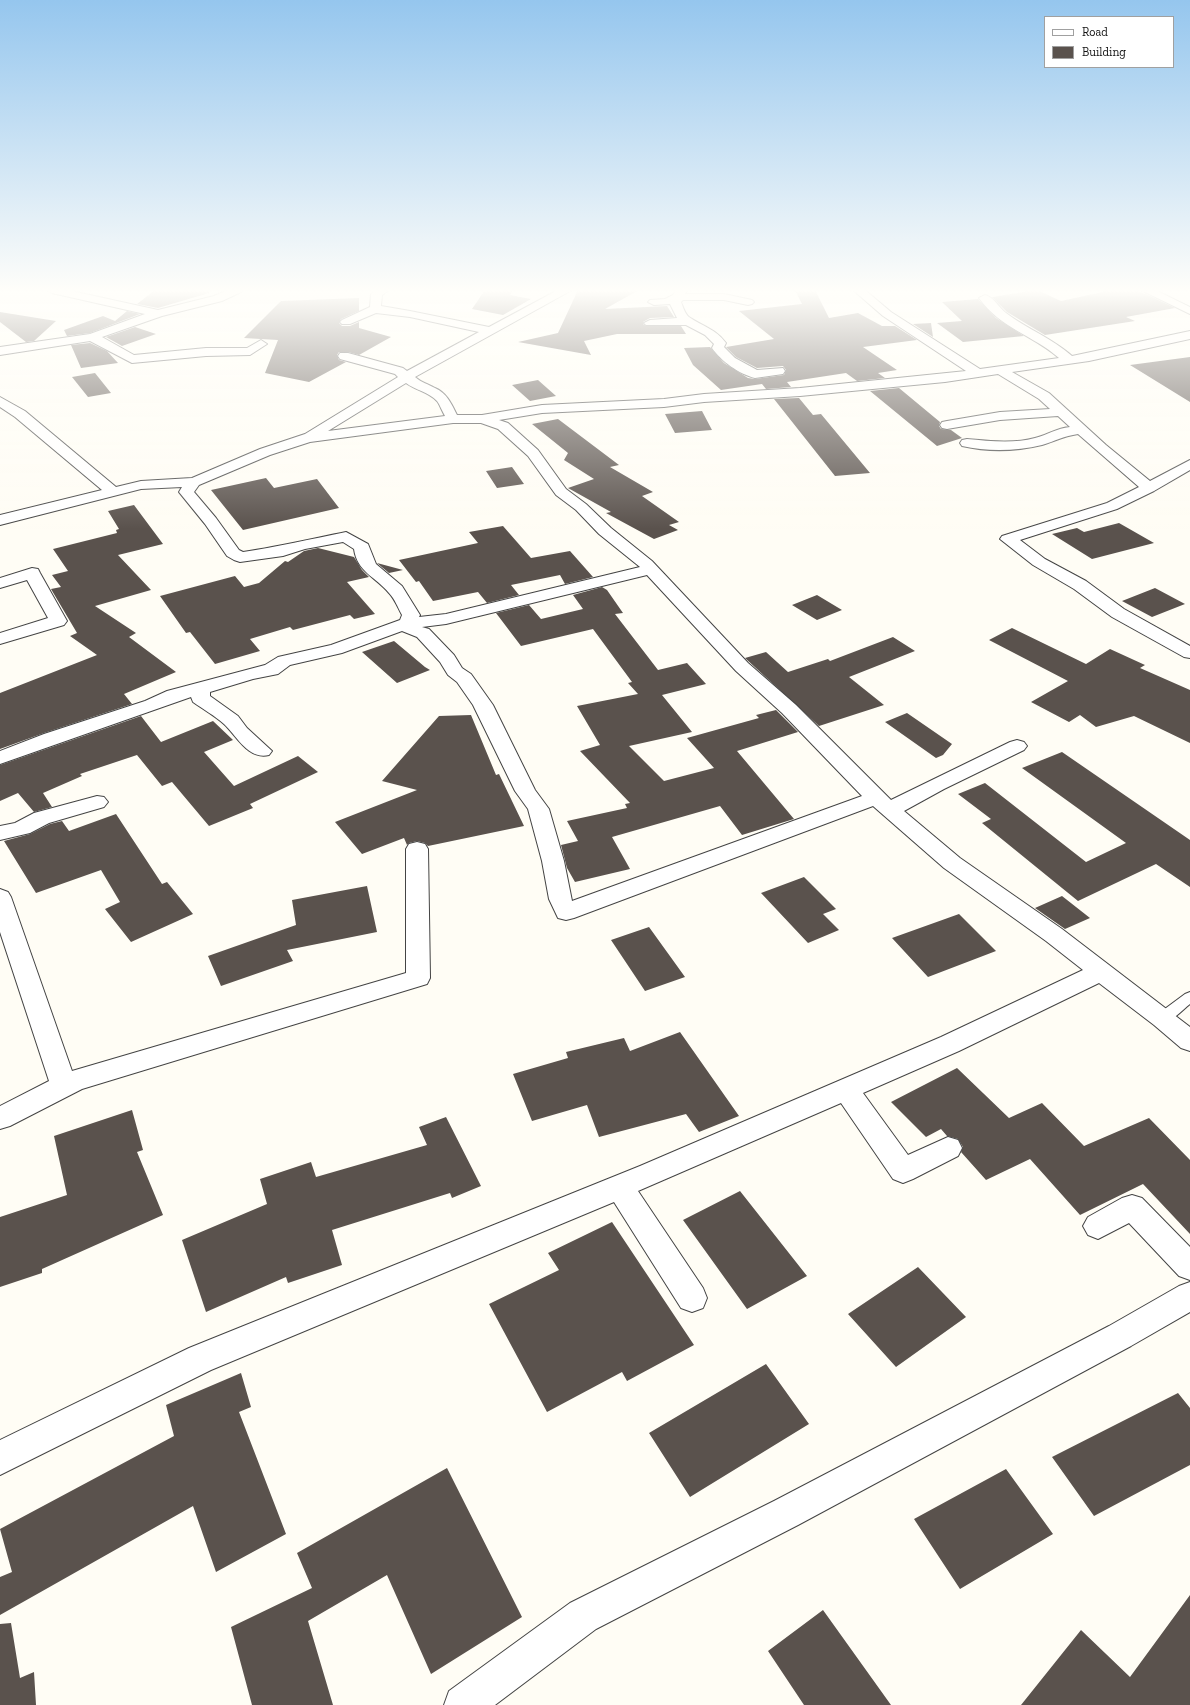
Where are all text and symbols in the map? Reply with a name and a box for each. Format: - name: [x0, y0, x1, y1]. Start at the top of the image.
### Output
- legend: [1044, 16, 1174, 68]
- text: Road: [1082, 25, 1108, 39]
- text: Building: [1082, 45, 1126, 59]

